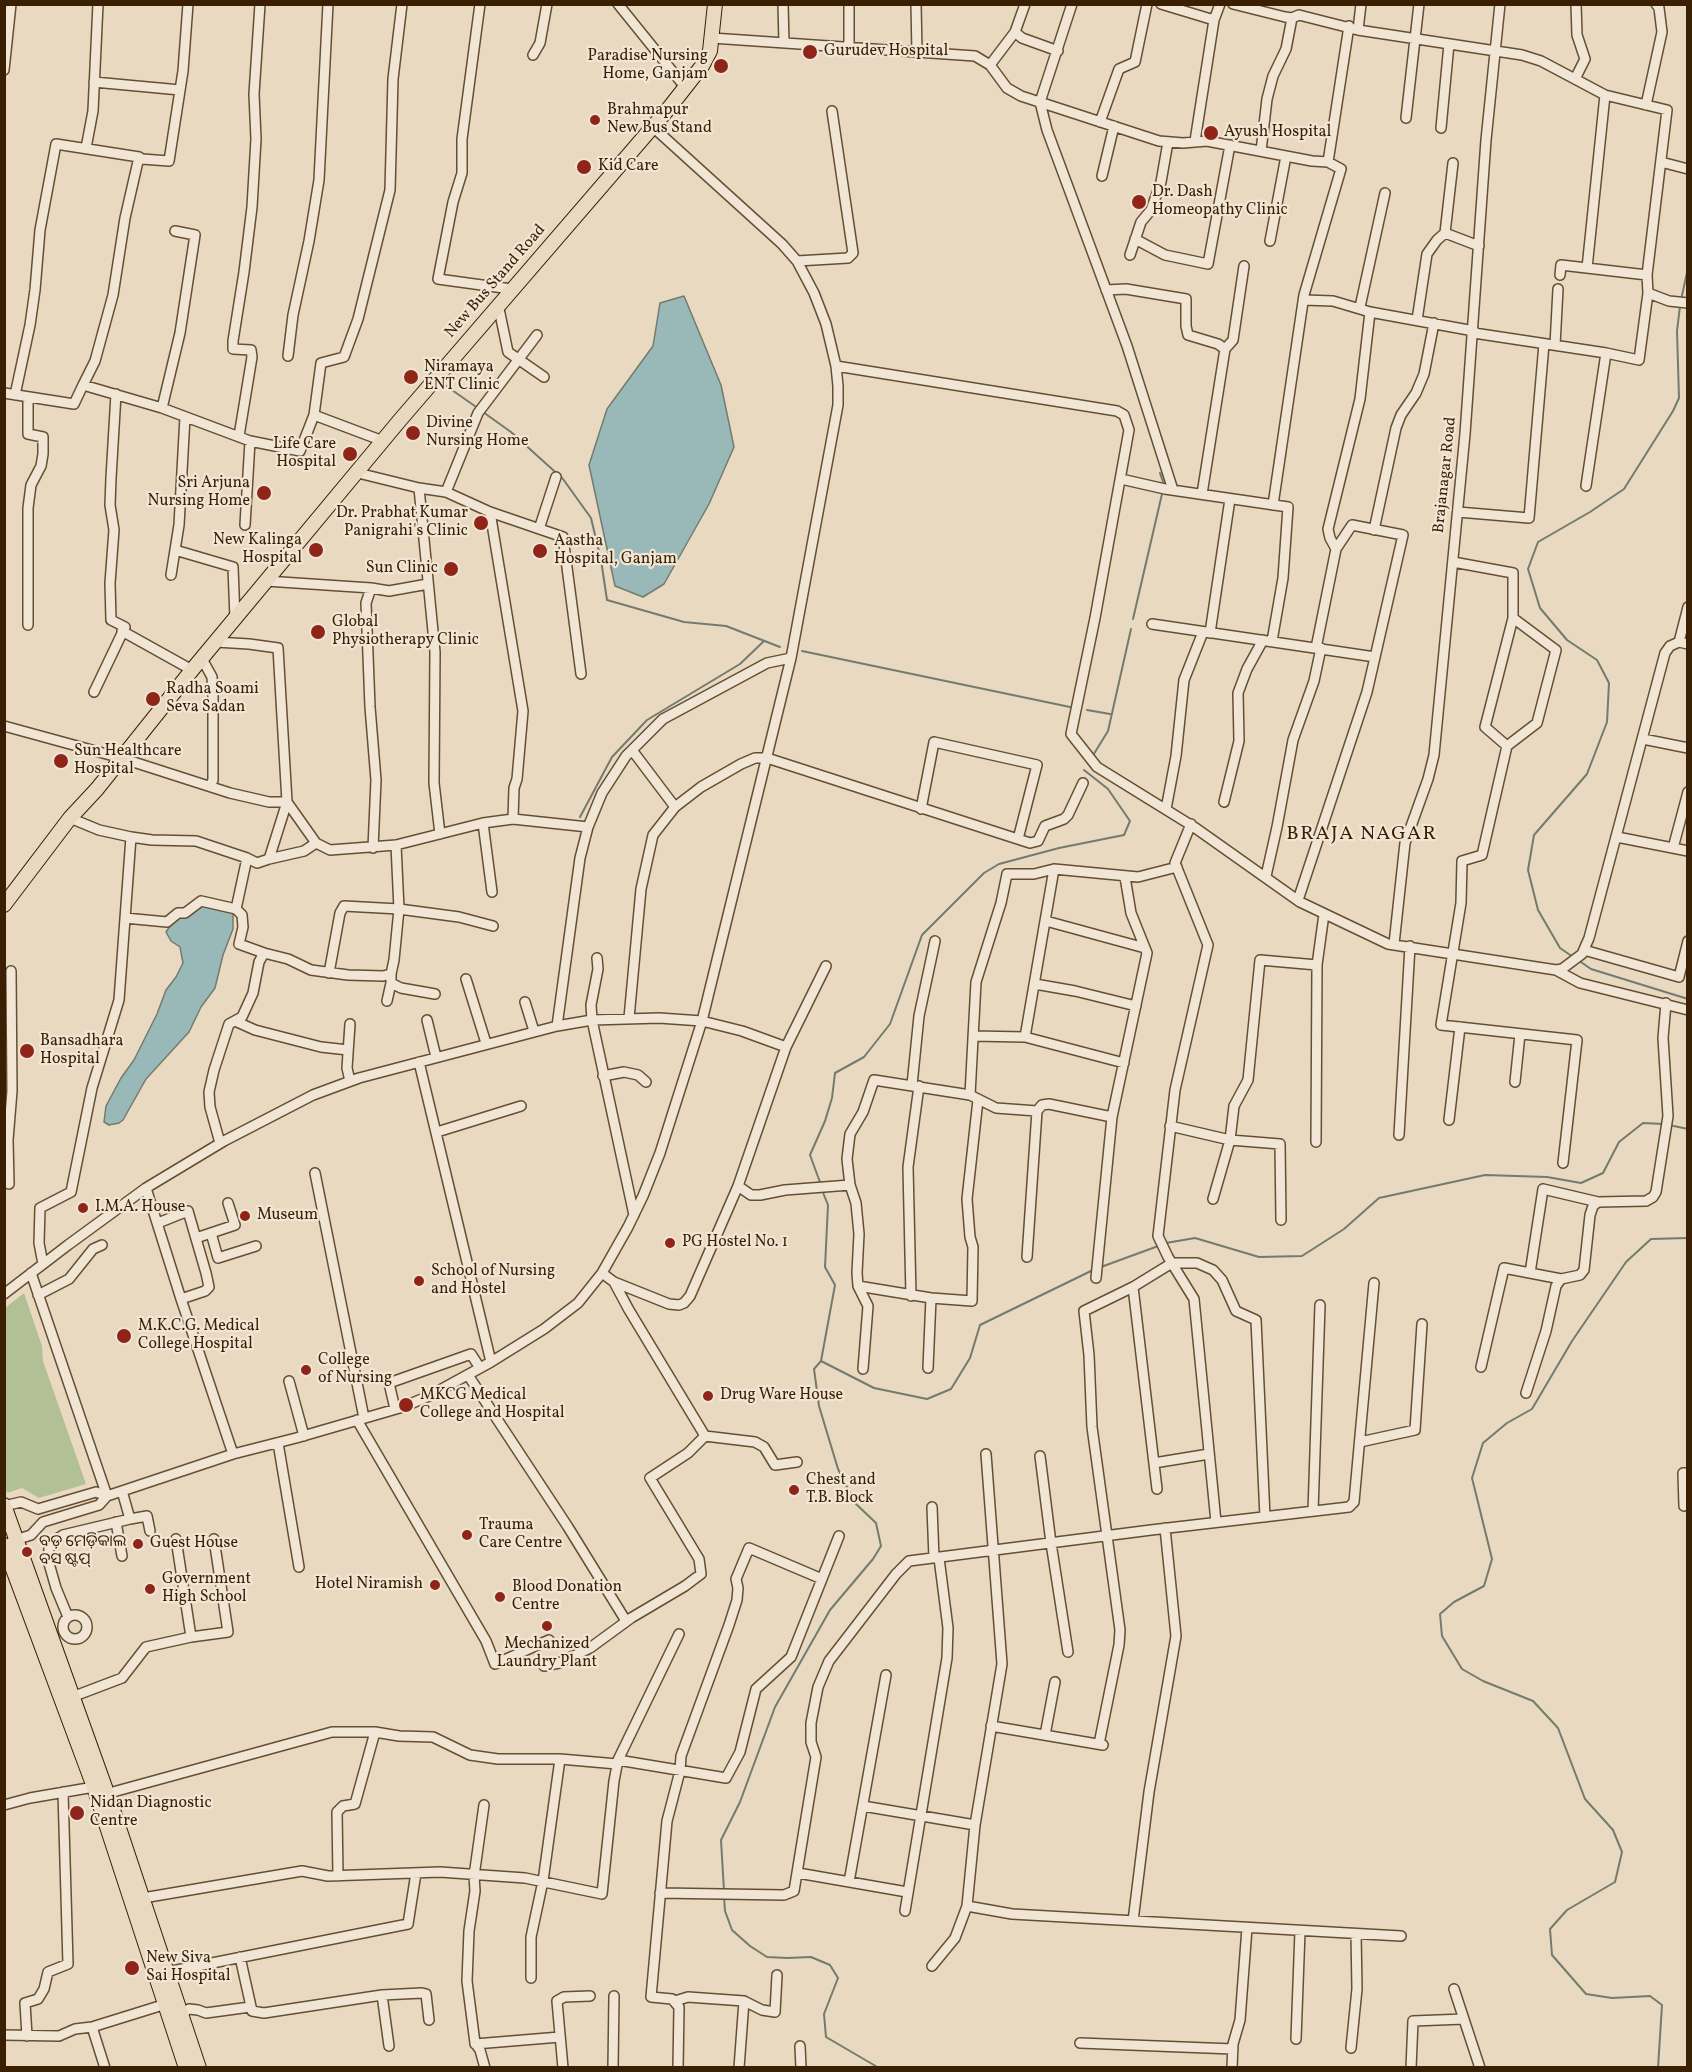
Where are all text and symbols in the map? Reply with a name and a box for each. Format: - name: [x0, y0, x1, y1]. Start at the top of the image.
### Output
- place label: Gurudev Hospital: [824, 42, 948, 62]
- marker: Gurudev Hospital: [801, 43, 819, 61]
- place label: Paradise Nursing Home, Ganjam: [588, 47, 708, 85]
- marker: Paradise Nursing Home, Ganjam: [712, 57, 730, 75]
- place label: Brahmapur New Bus Stand: [607, 101, 712, 139]
- marker: Brahmapur New Bus Stand: [588, 113, 602, 127]
- place label: Ayush Hospital: [1224, 123, 1331, 143]
- marker: Ayush Hospital: [1202, 124, 1220, 142]
- place label: Kid Care: [598, 157, 659, 177]
- marker: Kid Care: [575, 158, 593, 176]
- place label: Dr. Dash Homeopathy Clinic: [1152, 183, 1288, 221]
- marker: Dr. Dash Homeopathy Clinic: [1130, 193, 1148, 211]
- street label: New Bus Stand Road: [441, 221, 551, 343]
- place label: Niramaya ENT Clinic: [424, 358, 500, 396]
- marker: Niramaya ENT Clinic: [402, 368, 420, 386]
- place label: Divine Nursing Home: [426, 414, 528, 452]
- street label: Brajanagar Road: [1430, 416, 1462, 534]
- marker: Divine Nursing Home: [404, 424, 422, 442]
- place label: Life Care Hospital: [273, 435, 336, 473]
- marker: Life Care Hospital: [341, 445, 359, 463]
- place label: Sri Arjuna Nursing Home: [148, 474, 250, 512]
- marker: Sri Arjuna Nursing Home: [255, 484, 273, 502]
- place label: Dr. Prabhat Kumar Panigrahi's Clinic: [336, 504, 468, 542]
- marker: Dr. Prabhat Kumar Panigrahi's Clinic: [472, 514, 490, 532]
- place label: New Kalinga Hospital: [213, 531, 302, 569]
- place label: Aastha Hospital, Ganjam: [554, 532, 677, 570]
- marker: New Kalinga Hospital: [307, 541, 325, 559]
- marker: Aastha Hospital, Ganjam: [531, 542, 549, 560]
- place label: Sun Clinic: [366, 559, 438, 579]
- marker: Sun Clinic: [442, 560, 460, 578]
- place label: Global Physiotherapy Clinic: [332, 613, 479, 651]
- marker: Global Physiotherapy Clinic: [309, 623, 327, 641]
- place label: Radha Soami Seva Sadan: [166, 680, 259, 718]
- marker: Radha Soami Seva Sadan: [144, 690, 162, 708]
- place label: Sun Healthcare Hospital: [74, 742, 182, 780]
- marker: Sun Healthcare Hospital: [52, 752, 70, 770]
- district label: BRAJA NAGAR: [1286, 823, 1438, 847]
- place label: Bansadhara Hospital: [40, 1032, 124, 1070]
- marker: Bansadhara Hospital: [18, 1042, 36, 1060]
- place label: I.M.A. House: [95, 1198, 185, 1218]
- marker: I.M.A. House: [76, 1201, 90, 1215]
- place label: Museum: [257, 1206, 318, 1226]
- marker: Museum: [238, 1209, 252, 1223]
- place label: PG Hostel No. 1: [682, 1233, 788, 1253]
- marker: PG Hostel No. 1: [663, 1236, 677, 1250]
- place label: School of Nursing and Hostel: [431, 1262, 555, 1300]
- marker: School of Nursing and Hostel: [412, 1274, 426, 1288]
- place label: M.K.C.G. Medical College Hospital: [138, 1317, 259, 1355]
- marker: M.K.C.G. Medical College Hospital: [115, 1327, 133, 1345]
- place label: College of Nursing: [318, 1351, 392, 1389]
- marker: College of Nursing: [299, 1363, 313, 1377]
- place label: MKCG Medical College and Hospital: [420, 1386, 564, 1424]
- place label: Drug Ware House: [720, 1386, 843, 1406]
- marker: Drug Ware House: [701, 1389, 715, 1403]
- marker: MKCG Medical College and Hospital: [397, 1396, 415, 1414]
- place label: Chest and T.B. Block: [806, 1471, 876, 1509]
- marker: Chest and T.B. Block: [787, 1483, 801, 1497]
- place label: Trauma Care Centre: [479, 1516, 562, 1554]
- marker: Trauma Care Centre: [460, 1528, 474, 1542]
- place label: ବଡ଼ ମେଡ଼ିକାଲ ବସ ଷ୍ଟପ୍: [39, 1533, 126, 1571]
- place label: Guest House: [150, 1534, 238, 1554]
- marker: Guest House: [131, 1537, 145, 1551]
- marker: ବଡ଼ ମେଡ଼ିକାଲ ବସ ଷ୍ଟପ୍: [20, 1545, 34, 1559]
- place label: Government High School: [162, 1570, 251, 1608]
- place label: Hotel Niramish: [315, 1575, 423, 1595]
- marker: Hotel Niramish: [428, 1578, 442, 1592]
- place label: Blood Donation Centre: [512, 1578, 622, 1616]
- marker: Government High School: [143, 1582, 157, 1596]
- marker: Blood Donation Centre: [493, 1590, 507, 1604]
- marker: Mechanized Laundry Plant: [540, 1619, 554, 1633]
- place label: Mechanized Laundry Plant: [497, 1635, 597, 1673]
- place label: Nidan Diagnostic Centre: [90, 1794, 212, 1832]
- marker: Nidan Diagnostic Centre: [68, 1804, 86, 1822]
- place label: New Siva Sai Hospital: [146, 1949, 231, 1987]
- marker: New Siva Sai Hospital: [123, 1959, 141, 1977]

